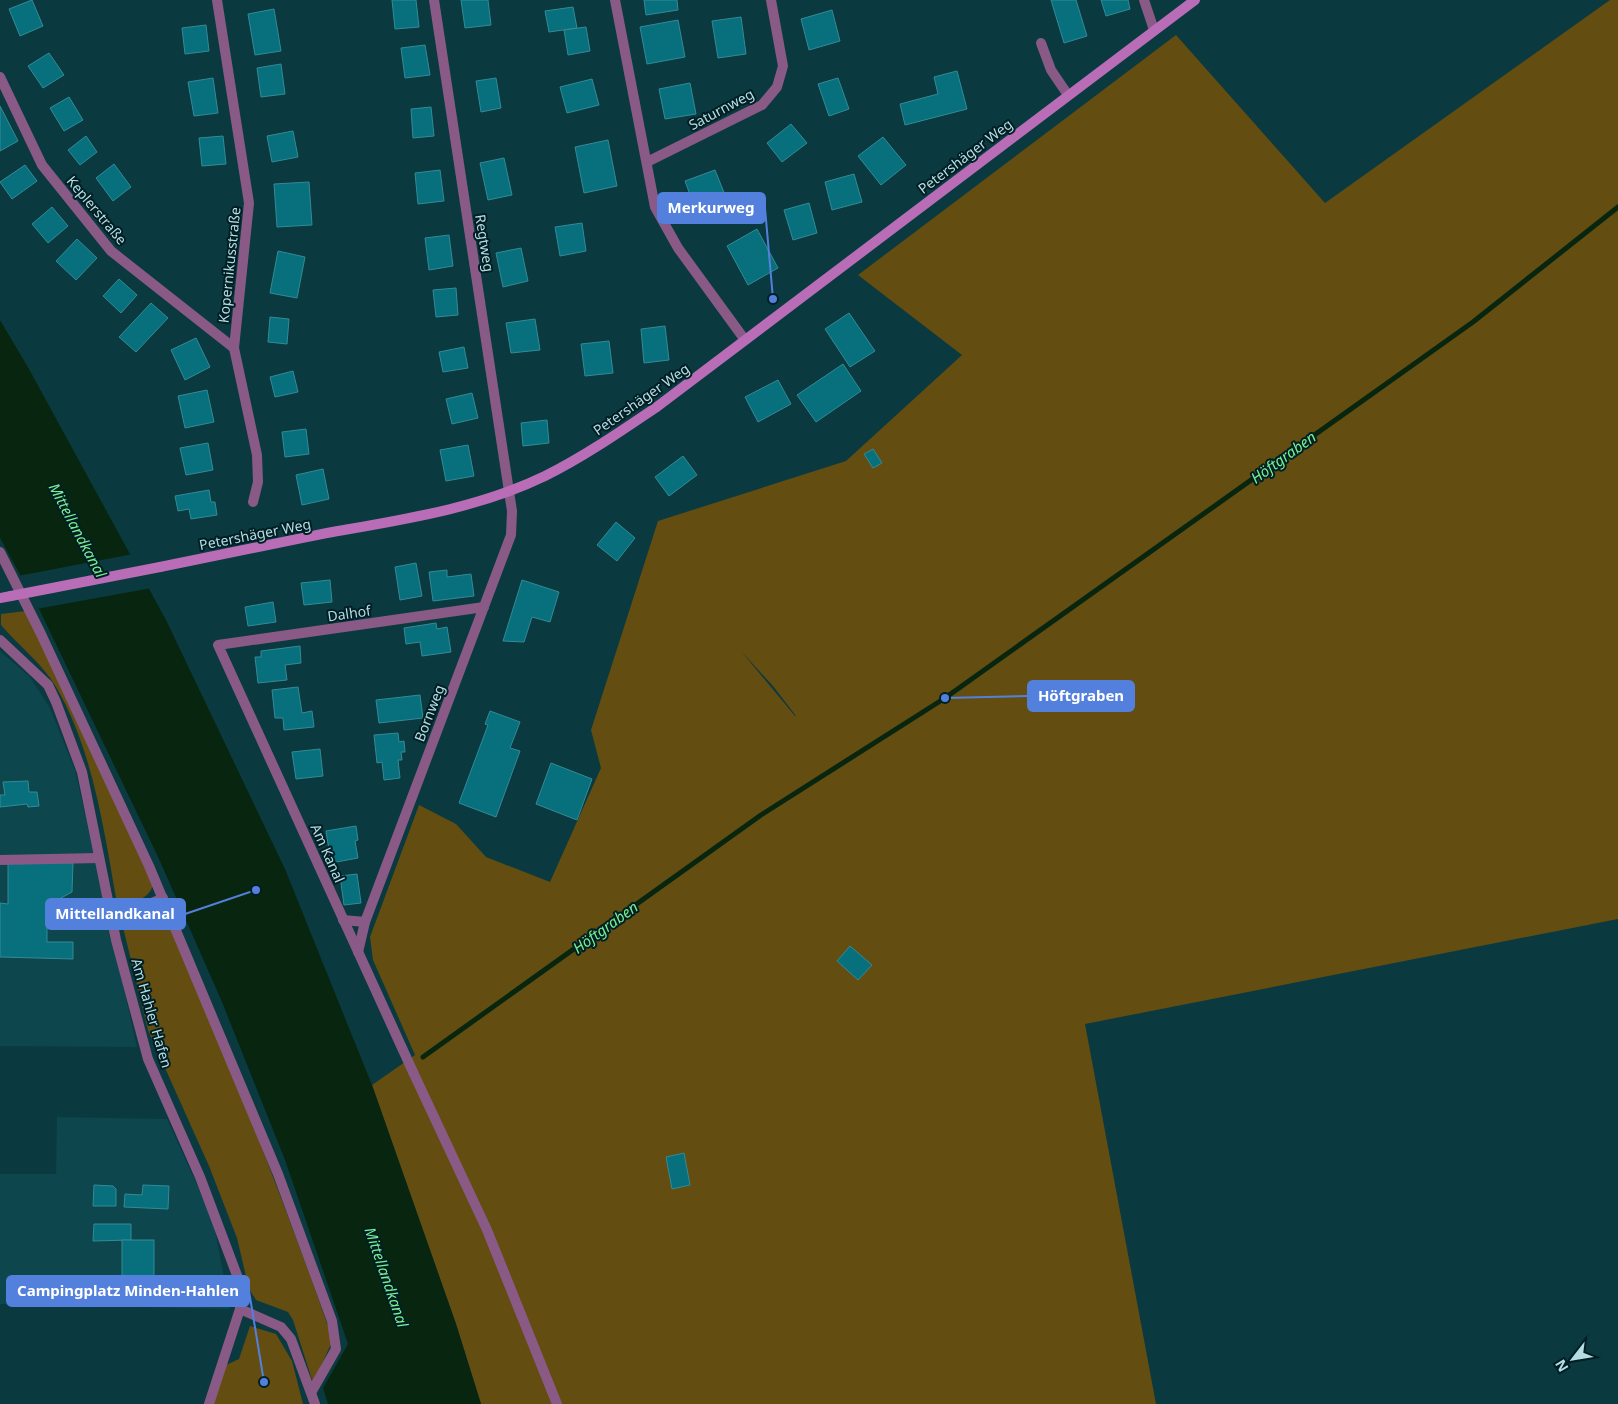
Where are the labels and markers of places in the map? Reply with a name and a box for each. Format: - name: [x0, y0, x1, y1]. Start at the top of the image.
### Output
- callout: Merkurweg: [658, 193, 765, 223]
- callout: Höftgraben: [1028, 681, 1134, 711]
- callout: Mittellandkanal: [46, 899, 185, 929]
- callout: Campingplatz Minden-Hahlen: [7, 1276, 249, 1306]

